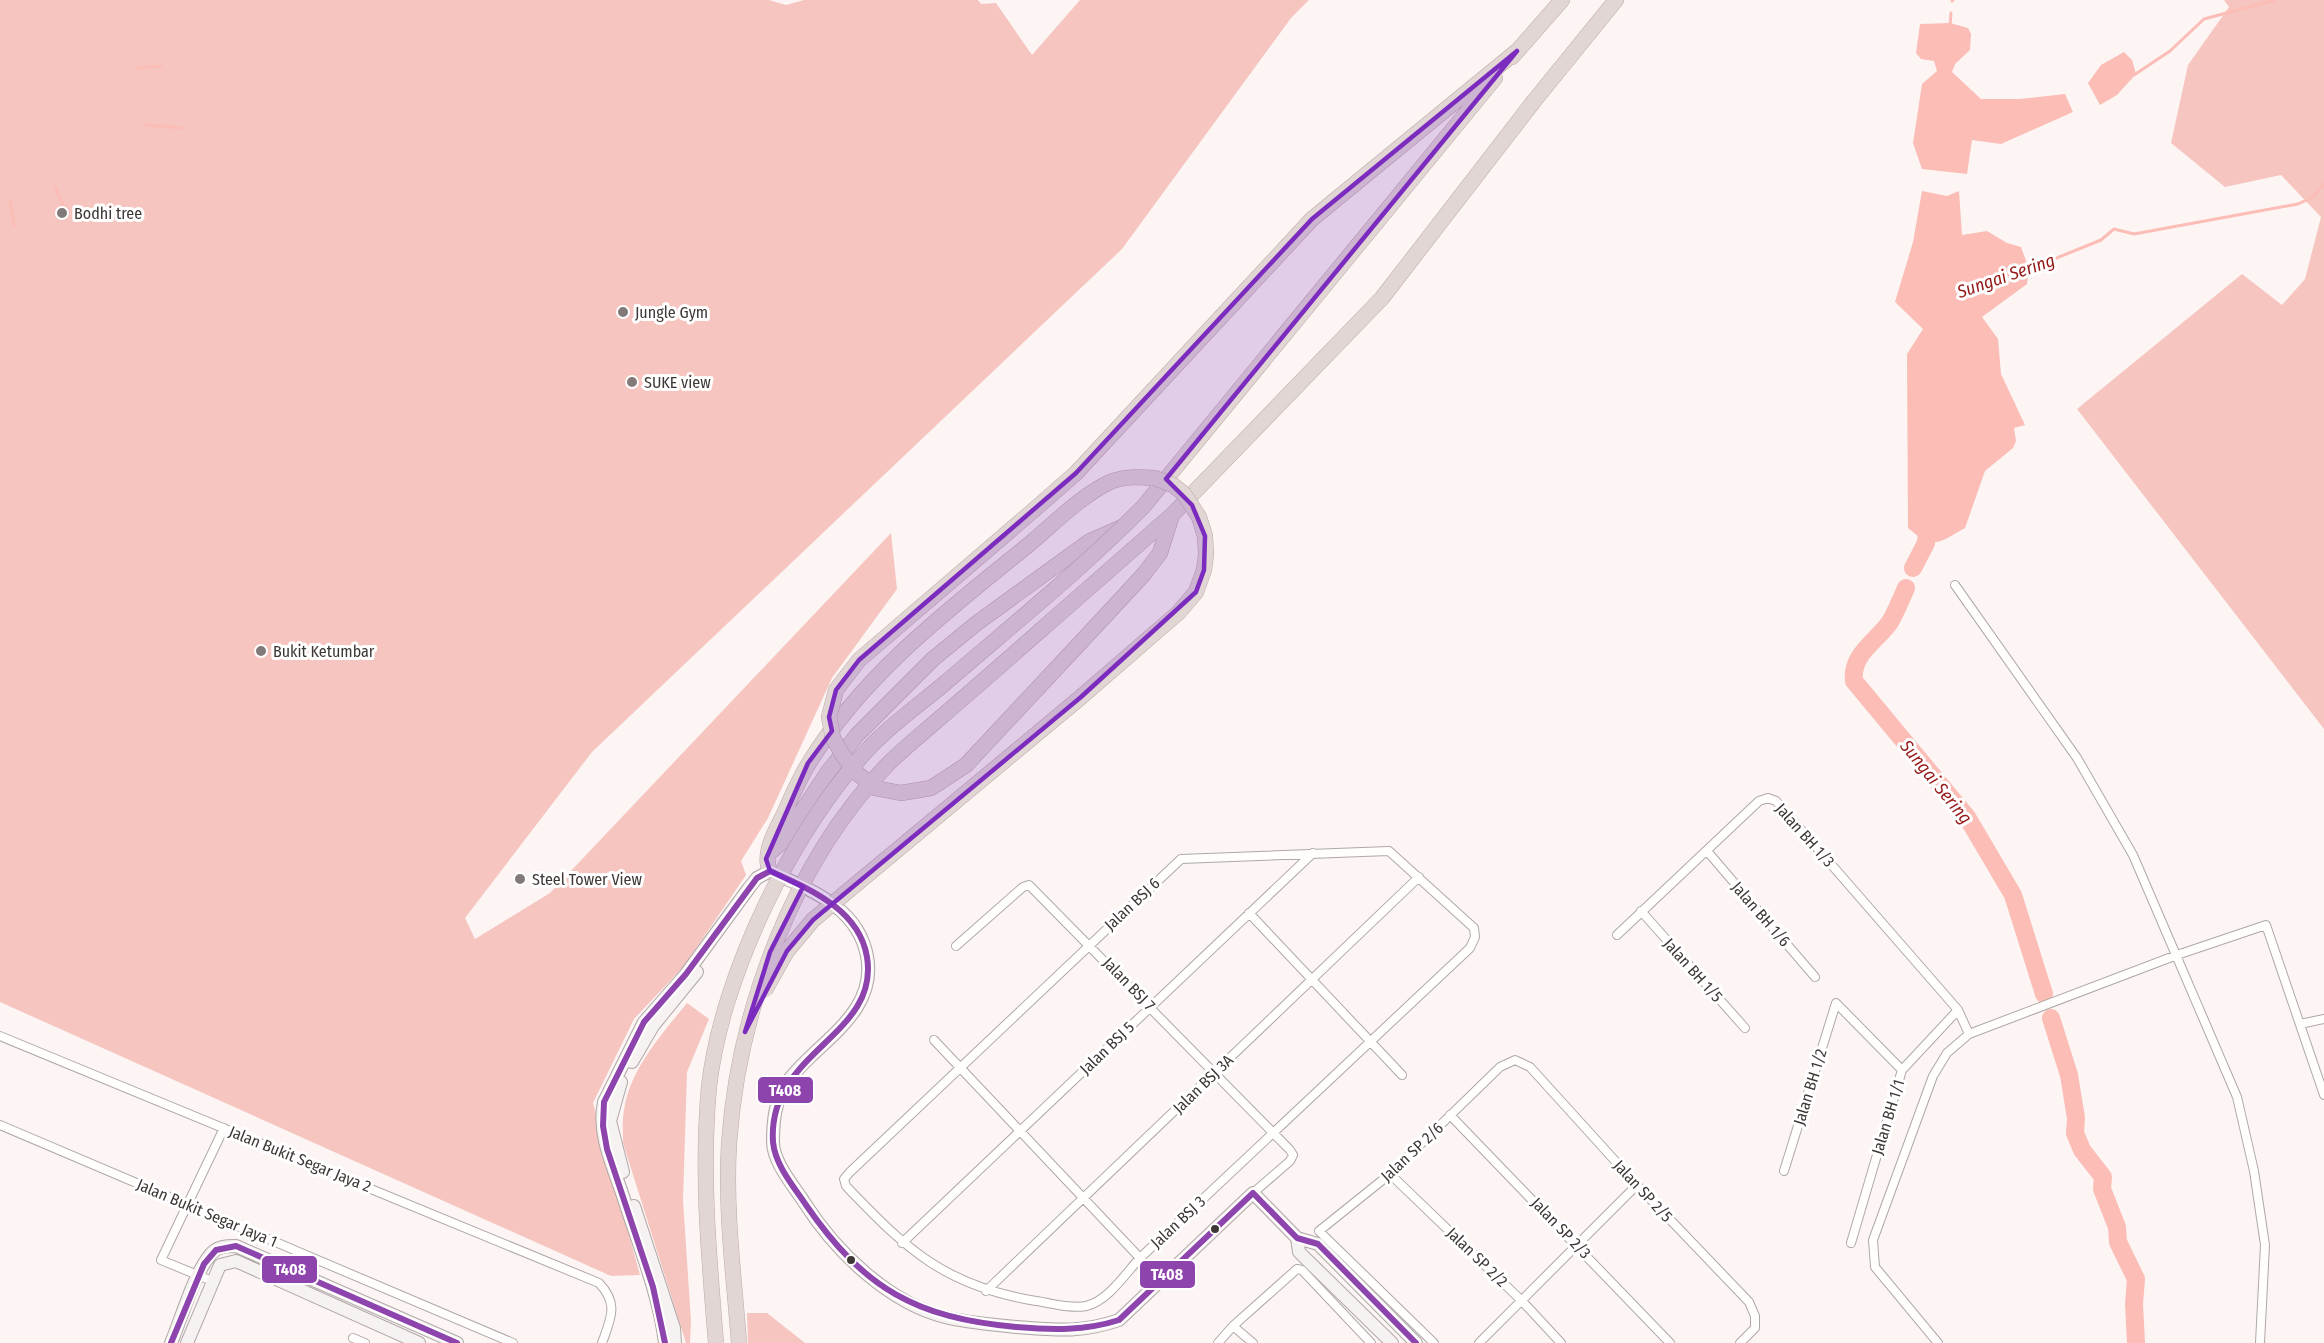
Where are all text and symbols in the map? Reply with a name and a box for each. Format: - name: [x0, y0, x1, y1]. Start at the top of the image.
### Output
- place label: Bodhi tree: [74, 204, 142, 223]
- marker: Bodhi tree: [55, 206, 69, 220]
- water label: Sungai Sering: [1953, 249, 2058, 303]
- place label: Jungle Gym: [635, 303, 708, 322]
- marker: Jungle Gym: [616, 305, 630, 319]
- place label: SUKE view: [644, 373, 711, 392]
- marker: SUKE view: [625, 375, 639, 389]
- place label: Bukit Ketumbar: [273, 642, 375, 661]
- marker: Bukit Ketumbar: [254, 644, 268, 658]
- water label: Sungai Sering: [1895, 735, 1977, 829]
- street label: Jalan BH 1/3: [1772, 799, 1838, 871]
- place label: Steel Tower View: [532, 870, 642, 889]
- marker: Steel Tower View: [513, 872, 527, 886]
- street label: Jalan BSJ 6: [1100, 874, 1164, 934]
- street label: Jalan BH 1/6: [1728, 878, 1794, 950]
- street label: Jalan BH 1/5: [1659, 934, 1727, 1006]
- street label: Jalan BSJ 7: [1099, 953, 1160, 1015]
- street label: Jalan BSJ 5: [1076, 1018, 1138, 1078]
- street label: Jalan BH 1/2: [1789, 1047, 1831, 1127]
- street label: Jalan BSJ 3A: [1169, 1050, 1237, 1117]
- line badge: T408: [757, 1076, 814, 1104]
- street label: Jalan BH 1/1: [1868, 1077, 1908, 1157]
- text: T408: [769, 1081, 802, 1100]
- street label: Jalan SP 2/6: [1377, 1118, 1447, 1186]
- street label: Jalan Bukit Segar Jaya 2: [226, 1122, 374, 1196]
- street label: Jalan SP 2/5: [1610, 1156, 1676, 1226]
- street label: Jalan Bukit Segar Jaya 1: [134, 1175, 280, 1251]
- street label: Jalan BSJ 3: [1147, 1192, 1209, 1252]
- street label: Jalan SP 2/3: [1527, 1193, 1595, 1263]
- unlabelled marker: [1209, 1223, 1221, 1235]
- street label: Jalan SP 2/2: [1443, 1223, 1511, 1291]
- unlabelled marker: [845, 1254, 857, 1266]
- line badge: T408: [261, 1255, 318, 1284]
- text: T408: [274, 1260, 307, 1279]
- line badge: T408: [1139, 1260, 1196, 1289]
- text: T408: [1151, 1265, 1184, 1284]

